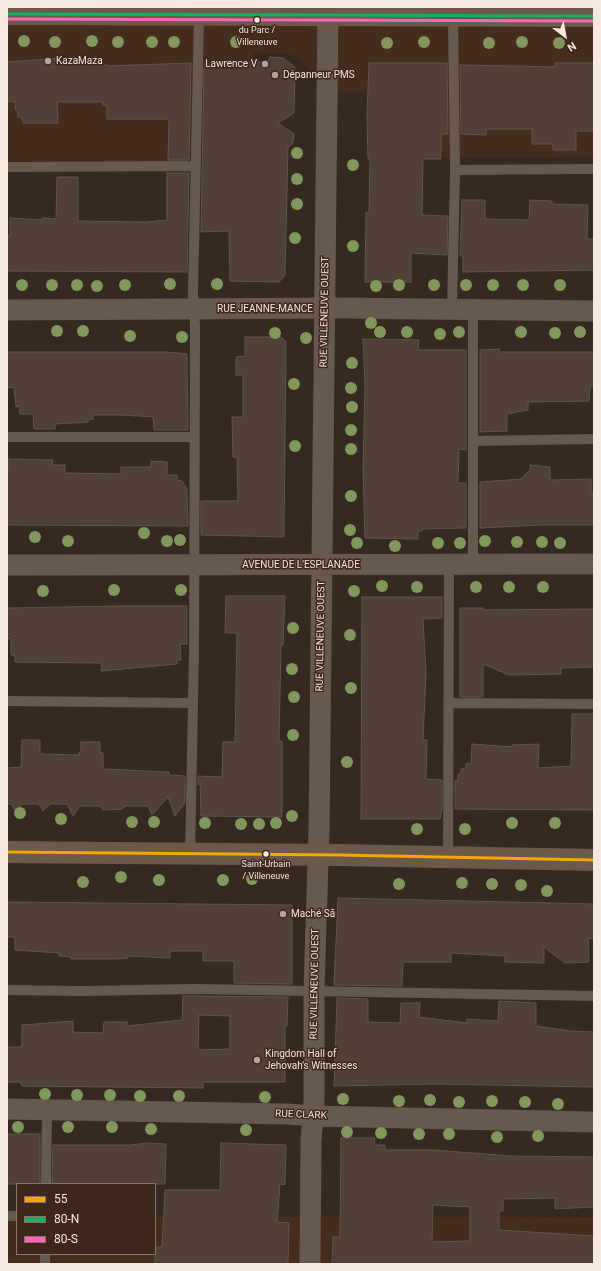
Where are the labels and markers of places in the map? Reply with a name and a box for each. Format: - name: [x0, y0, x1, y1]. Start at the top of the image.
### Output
- marker: du Parc / Villeneuve: [252, 15, 262, 25]
- place label: du Parc / Villeneuve: [237, 26, 277, 47]
- place label: KazaMaza: [56, 55, 103, 67]
- marker: KazaMaza: [43, 56, 53, 66]
- place label: Lawrence V: [205, 58, 257, 70]
- marker: Lawrence V: [260, 59, 270, 69]
- place label: Dépanneur PMS: [283, 69, 355, 81]
- marker: Dépanneur PMS: [270, 70, 280, 80]
- marker: Saint-Urbain / Villeneuve: [261, 849, 271, 859]
- place label: Saint-Urbain / Villeneuve: [242, 860, 290, 881]
- place label: Maché Sā: [291, 908, 335, 920]
- marker: Maché Sā: [278, 909, 288, 919]
- place label: Kingdom Hall of Jehovah's Witnesses: [265, 1048, 357, 1072]
- marker: Kingdom Hall of Jehovah's Witnesses: [252, 1055, 262, 1065]

